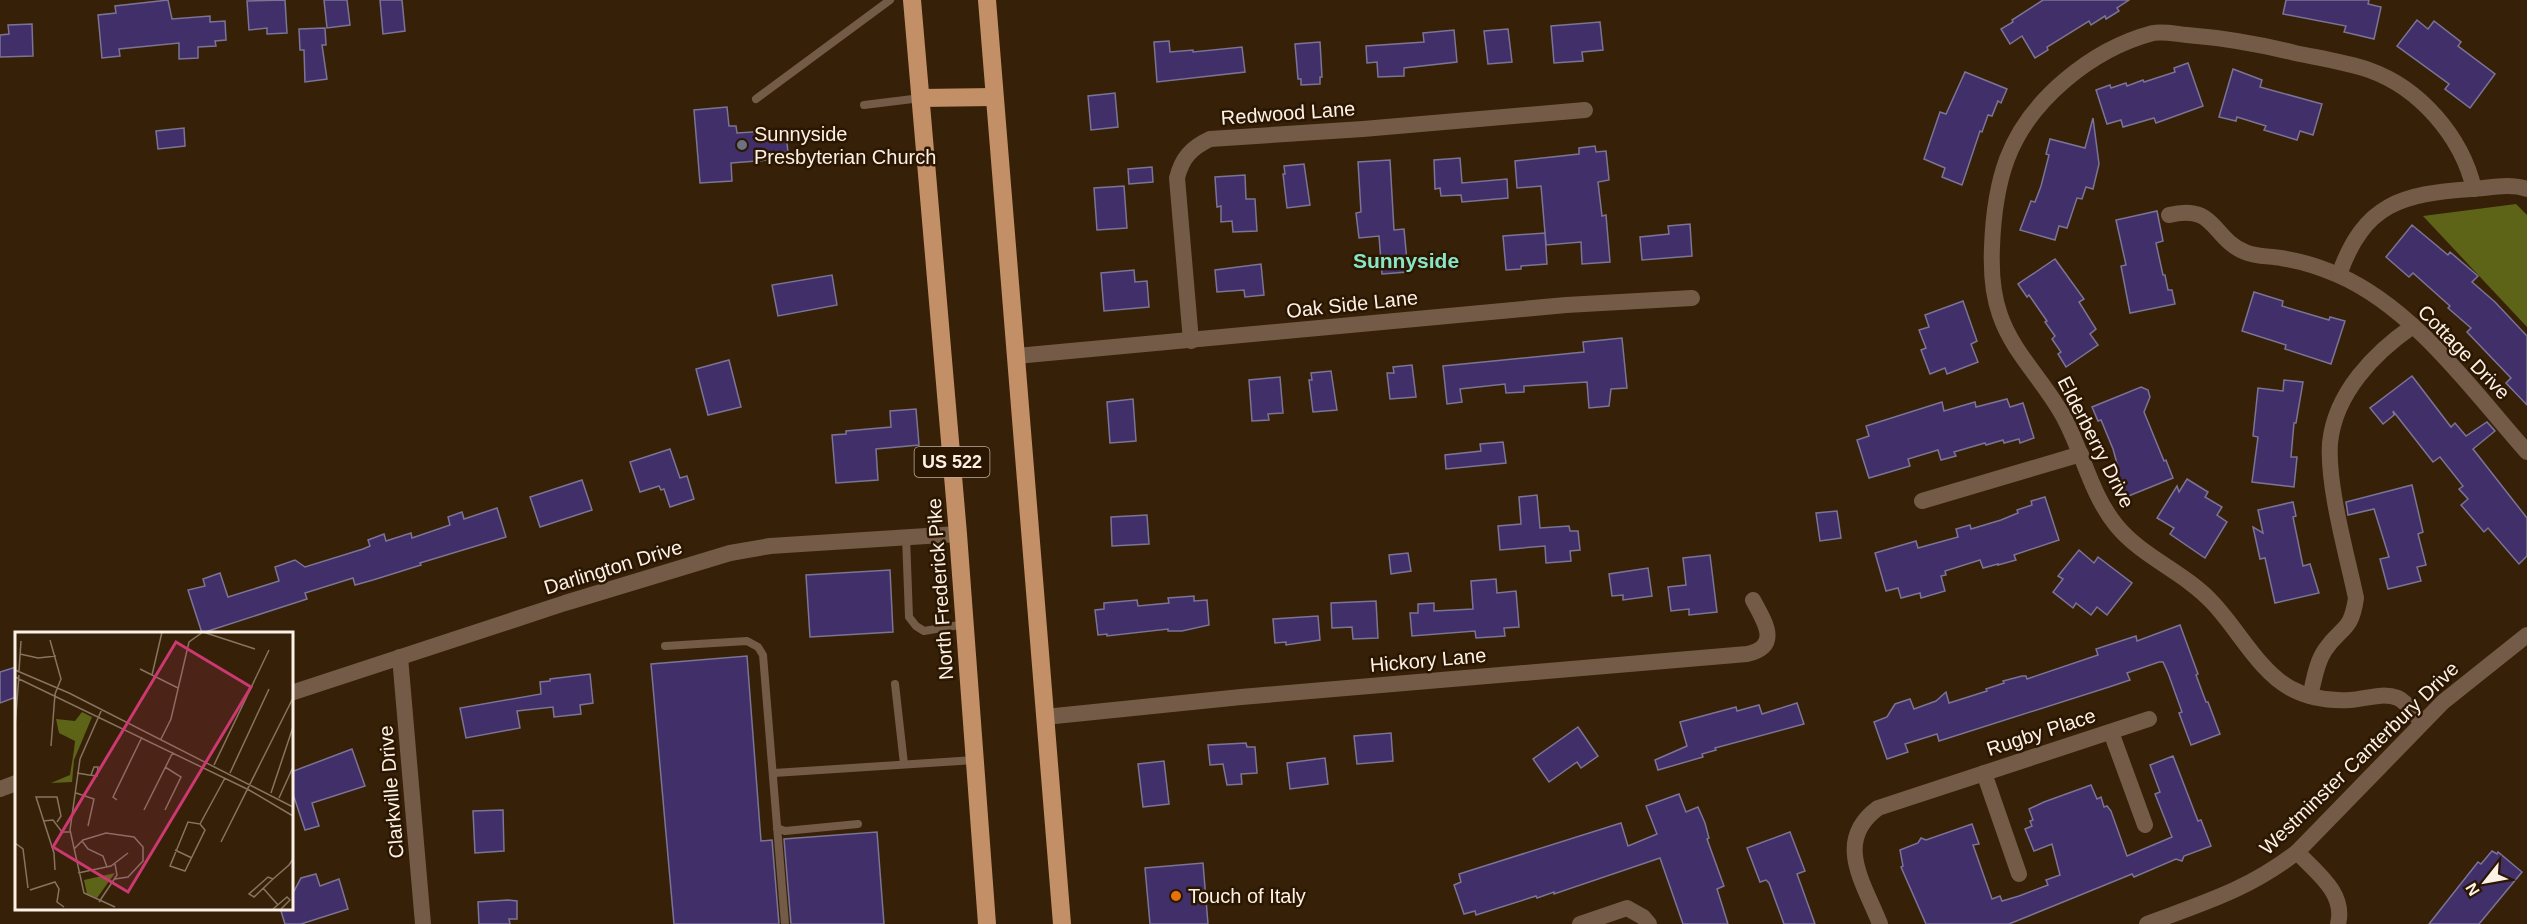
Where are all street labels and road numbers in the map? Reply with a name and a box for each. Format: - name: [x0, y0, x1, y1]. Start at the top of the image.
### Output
- street label: Redwood Lane: [1220, 97, 1356, 129]
- street label: Oak Side Lane: [1285, 286, 1419, 322]
- street label: Cottage Drive: [2414, 300, 2514, 404]
- street label: Elderberry Drive: [2053, 373, 2139, 511]
- road number: US 522: [914, 447, 990, 477]
- street label: North Frederick Pike: [923, 497, 957, 681]
- street label: Darlington Drive: [541, 536, 685, 598]
- street label: Hickory Lane: [1369, 644, 1487, 676]
- street label: Westminster Canterbury Drive: [2255, 657, 2463, 859]
- street label: Rugby Place: [1984, 704, 2098, 760]
- street label: Clarkville Drive: [374, 725, 408, 859]

